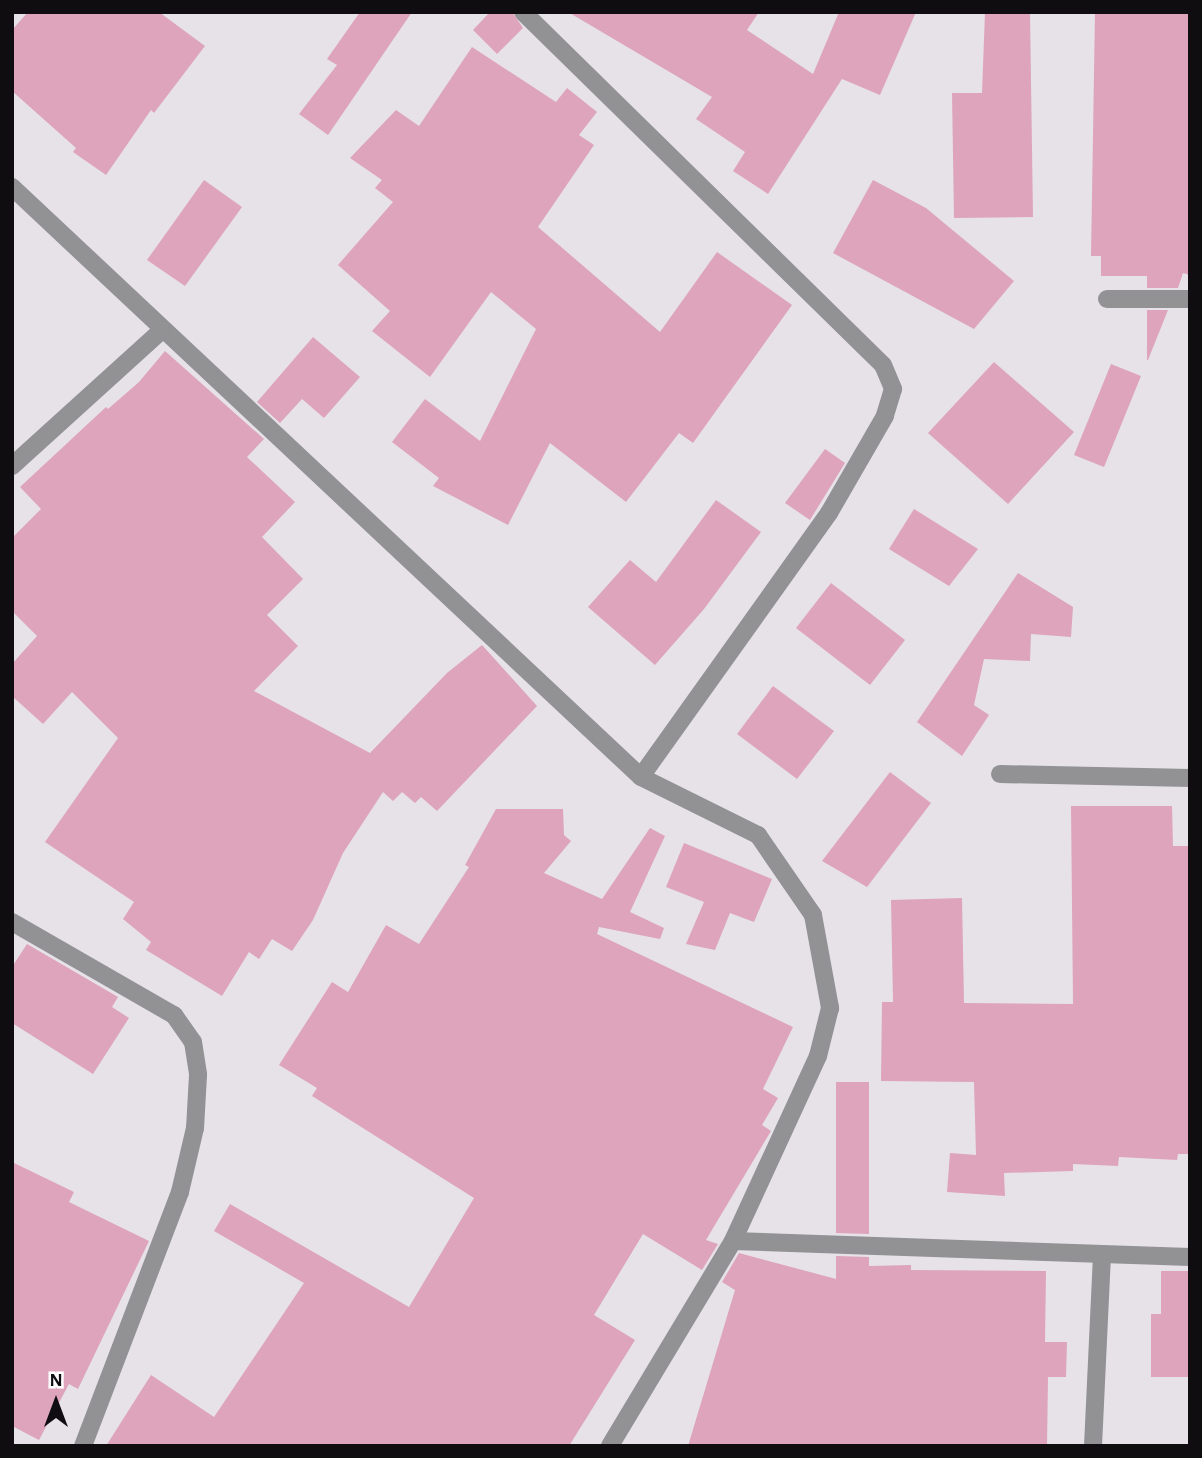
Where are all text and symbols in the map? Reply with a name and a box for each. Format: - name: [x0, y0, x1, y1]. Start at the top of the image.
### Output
- north arrow: [21, 1367, 91, 1437]
- text: N: [49, 1371, 63, 1390]

